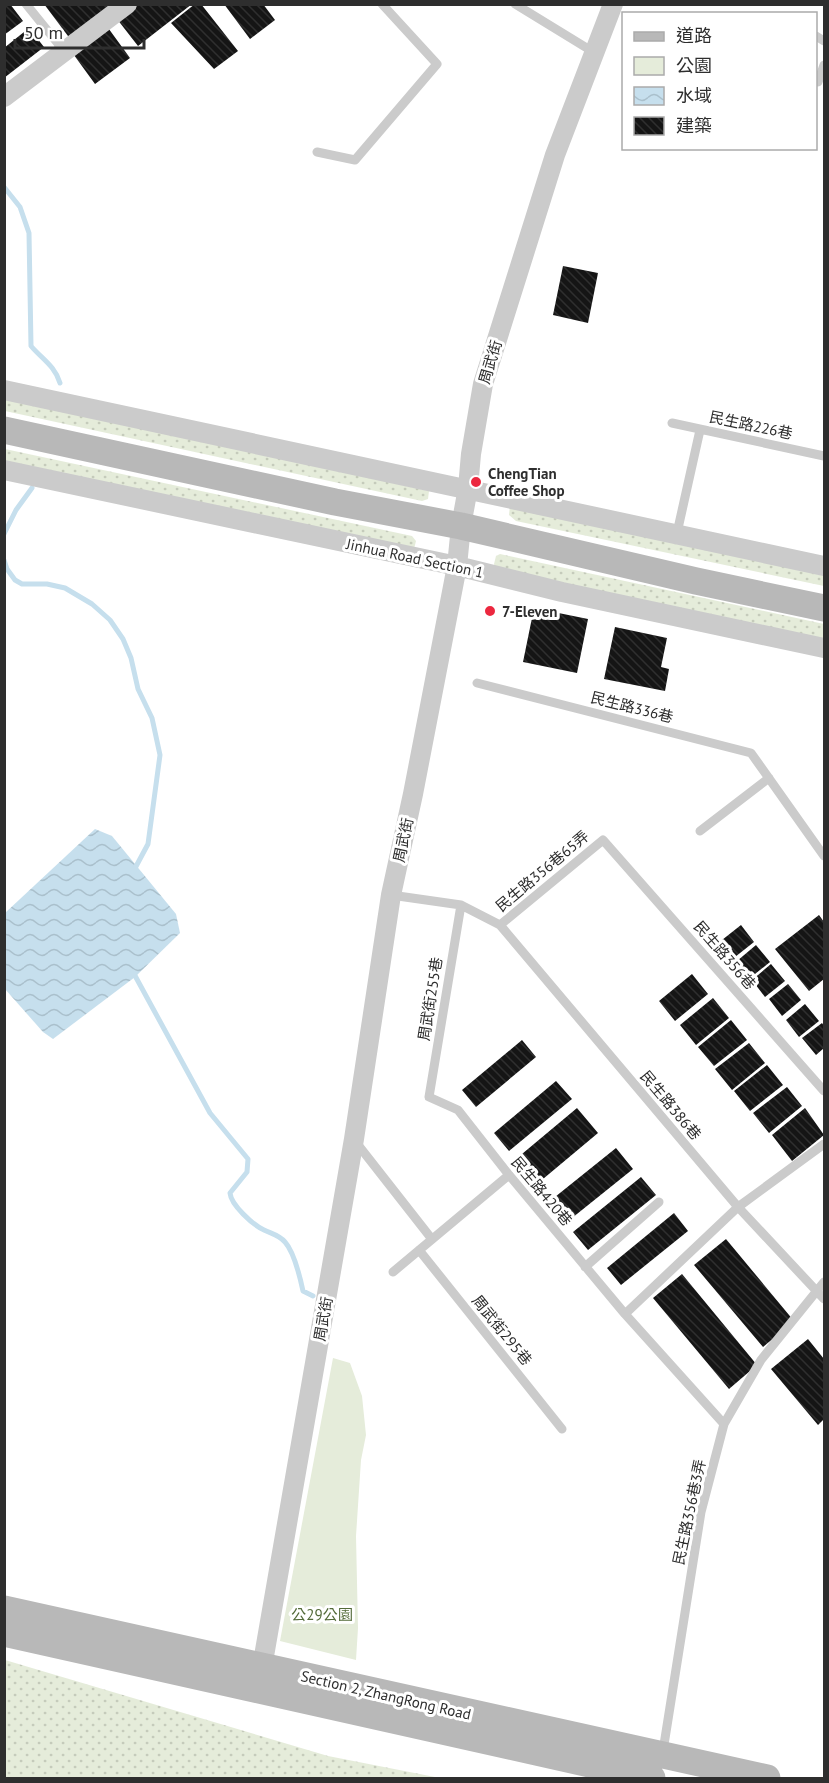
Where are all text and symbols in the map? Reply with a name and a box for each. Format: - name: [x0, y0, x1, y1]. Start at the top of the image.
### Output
- scale bar: [15, 12, 144, 50]
- legend: [622, 12, 817, 150]
- text: 50 m: [24, 21, 63, 44]
- text: 道路: [676, 24, 712, 47]
- text: 公園: [676, 54, 712, 77]
- text: 水域: [676, 84, 712, 107]
- text: 建築: [676, 114, 712, 137]
- street label: 周武街: [474, 338, 506, 386]
- street label: 民生路226巷: [708, 407, 794, 443]
- place label: ChengTian Coffee Shop: [488, 464, 565, 500]
- marker: ChengTian Coffee Shop: [469, 475, 483, 489]
- street label: Jinhua Road Section 1: [344, 534, 485, 582]
- place label: 7-Eleven: [502, 602, 557, 621]
- marker: 7-Eleven: [483, 604, 497, 618]
- street label: 民生路336巷: [589, 688, 675, 726]
- street label: 周武街: [389, 816, 417, 864]
- street label: 民生路356巷65弄: [492, 826, 592, 916]
- street label: 民生路356巷: [690, 917, 760, 993]
- street label: 周武街255巷: [414, 956, 446, 1042]
- street label: 民生路386巷: [637, 1067, 705, 1143]
- street label: 民生路420巷: [508, 1153, 576, 1229]
- street label: 周武街295巷: [468, 1291, 536, 1369]
- street label: 周武街: [310, 1295, 336, 1343]
- street label: 民生路356巷3弄: [669, 1457, 709, 1567]
- park label: 公29公園: [291, 1605, 353, 1624]
- street label: Section 2, ZhangRong Road: [299, 1666, 473, 1724]

